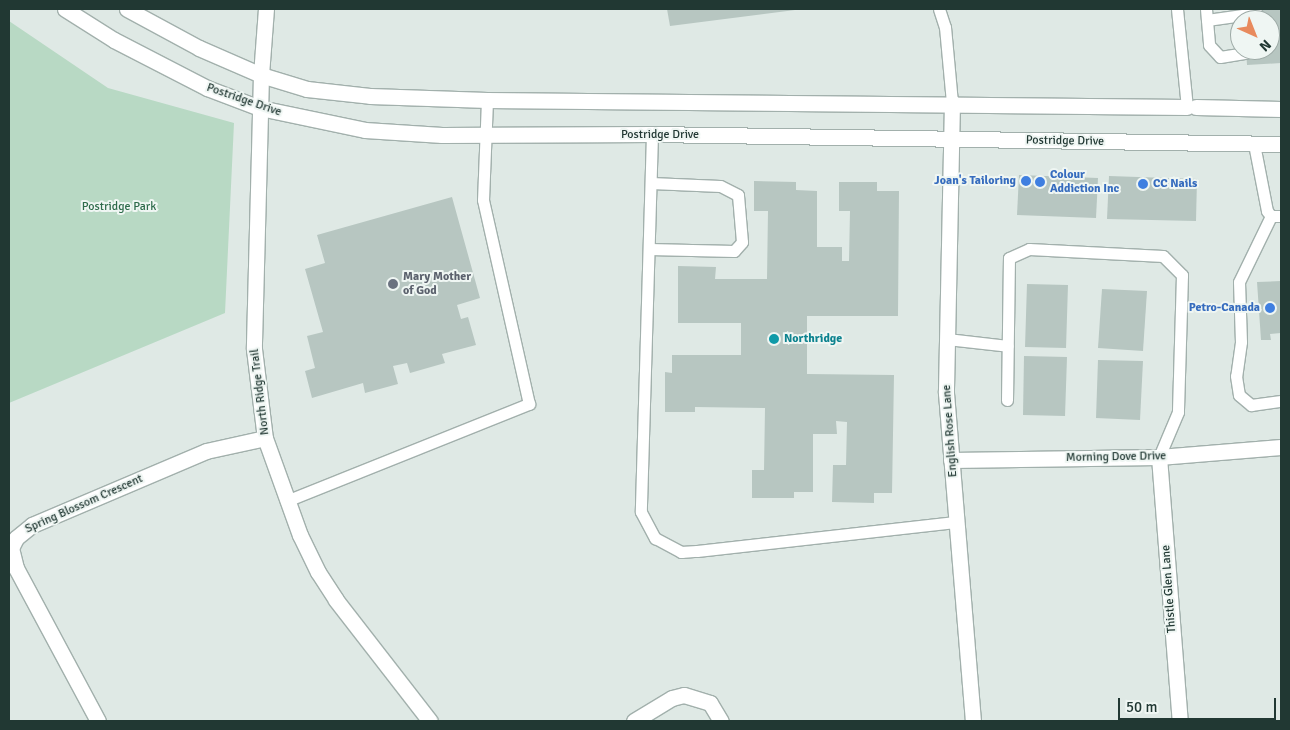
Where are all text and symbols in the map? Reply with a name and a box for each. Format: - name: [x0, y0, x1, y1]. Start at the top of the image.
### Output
- north arrow: [1230, 10, 1280, 60]
- text: N: [1256, 36, 1274, 55]
- street label: Postridge Drive: [205, 80, 283, 120]
- street label: Postridge Drive: [621, 128, 699, 142]
- street label: Postridge Drive: [1026, 133, 1104, 149]
- place label: Colour Addiction Inc: [1050, 168, 1119, 196]
- place label: Joan's Tailoring: [934, 174, 1016, 188]
- marker: Joan's Tailoring: [1020, 175, 1032, 187]
- marker: Colour Addiction Inc: [1034, 176, 1046, 188]
- place label: CC Nails: [1153, 177, 1197, 191]
- marker: CC Nails: [1137, 178, 1149, 190]
- park label: Postridge Park: [82, 200, 156, 214]
- place label: Mary Mother of God: [403, 270, 471, 298]
- marker: Mary Mother of God: [387, 278, 399, 290]
- place label: Petro-Canada: [1189, 301, 1260, 315]
- marker: Petro-Canada: [1264, 302, 1276, 314]
- place label: Northridge: [784, 332, 842, 346]
- marker: Northridge: [768, 333, 780, 345]
- street label: North Ridge Trail: [248, 348, 272, 436]
- street label: English Rose Lane: [940, 384, 960, 478]
- street label: Morning Dove Drive: [1066, 449, 1166, 465]
- street label: Spring Blossom Crescent: [23, 472, 145, 536]
- street label: Thistle Glen Lane: [1159, 544, 1179, 634]
- scale bar: [1120, 688, 1278, 720]
- text: 50 m: [1126, 698, 1157, 716]

